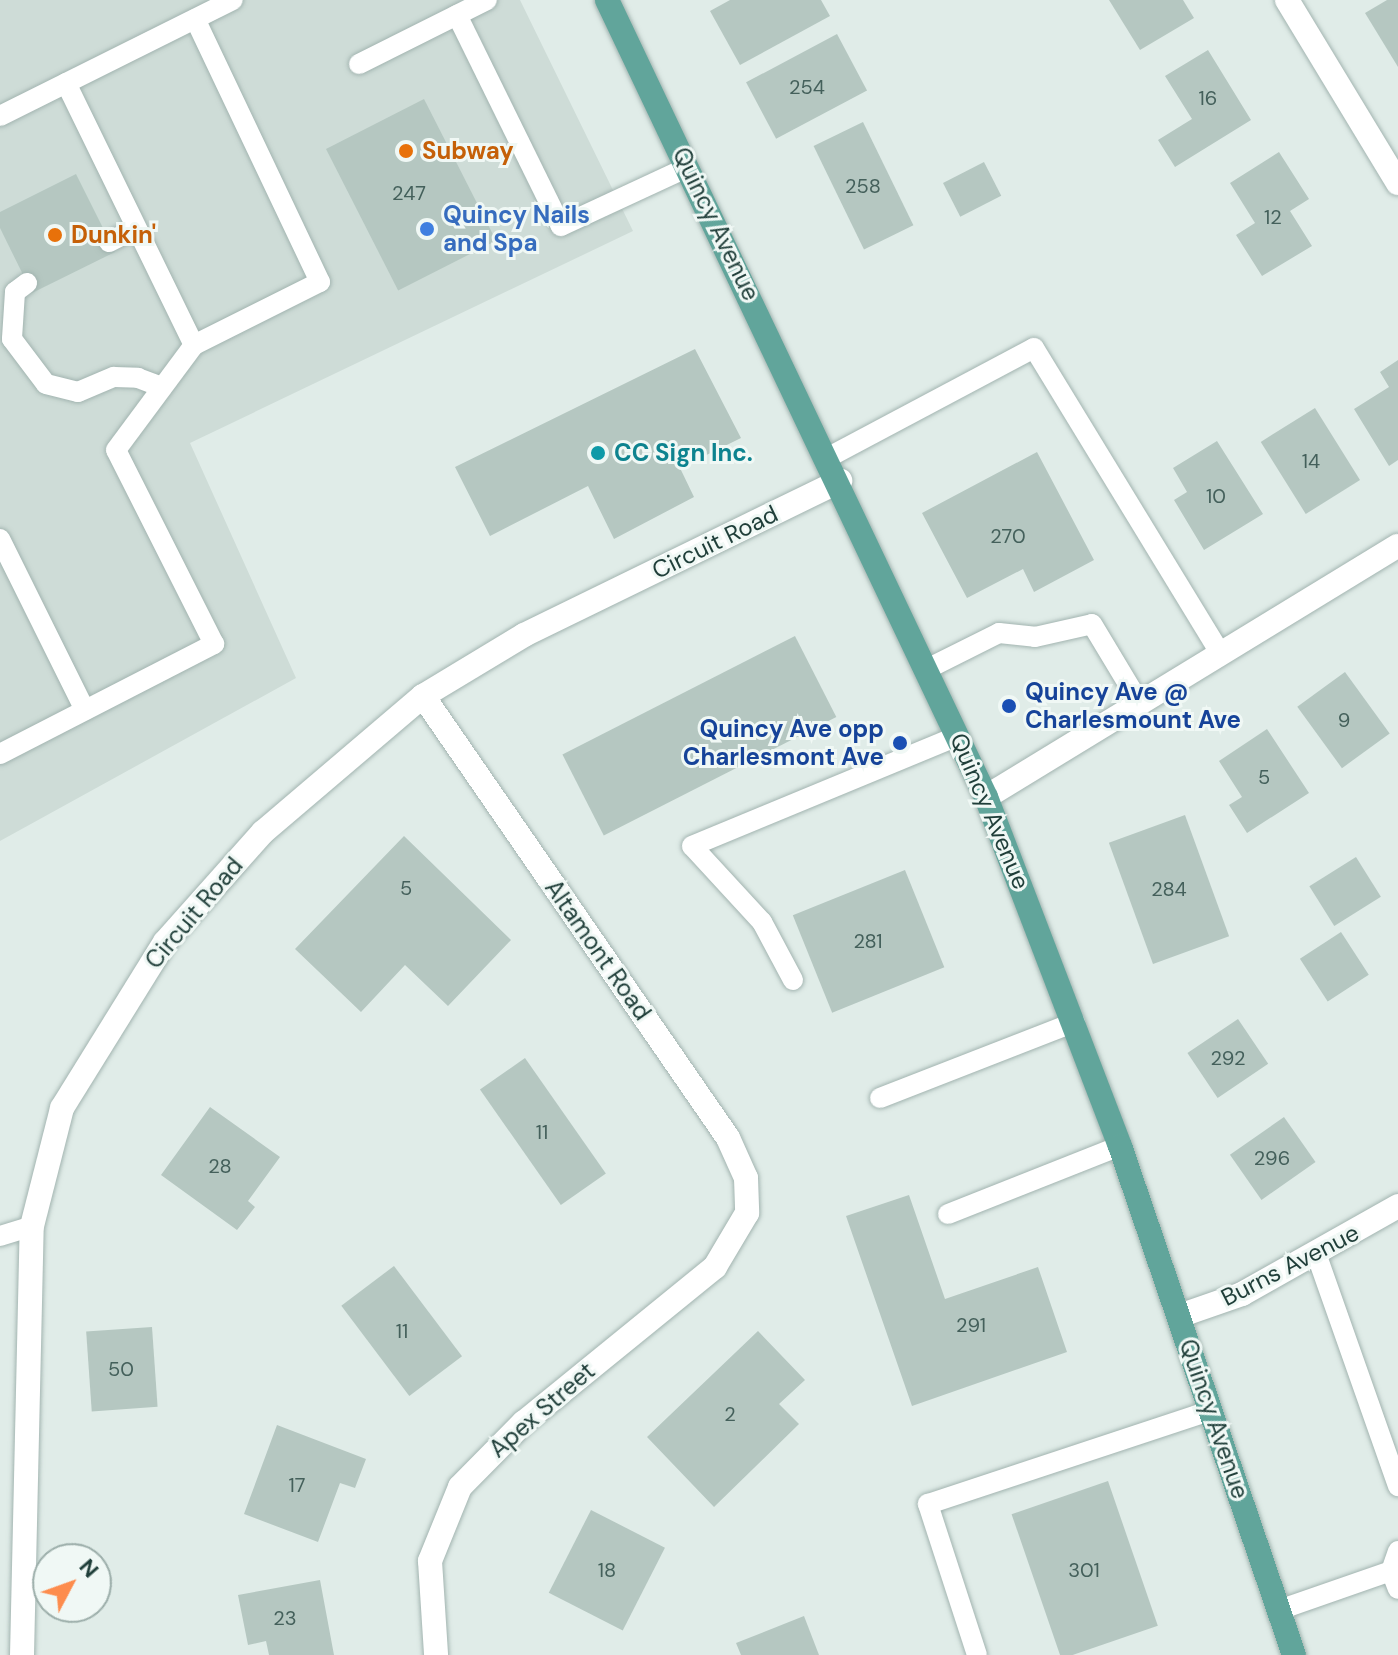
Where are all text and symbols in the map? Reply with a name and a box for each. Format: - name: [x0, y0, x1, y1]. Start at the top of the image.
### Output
- house number: 254: [789, 75, 825, 99]
- house number: 16: [1199, 86, 1217, 110]
- place label: Subway: [422, 137, 514, 165]
- marker: Subway: [397, 142, 415, 160]
- street label: Quincy Avenue: [666, 143, 766, 305]
- house number: 258: [845, 174, 881, 198]
- house number: 247: [392, 181, 426, 205]
- place label: Quincy Nails and Spa: [443, 201, 590, 257]
- house number: 12: [1264, 205, 1282, 229]
- marker: Quincy Nails and Spa: [418, 220, 436, 238]
- place label: Dunkin': [71, 221, 156, 249]
- marker: Dunkin': [46, 226, 64, 244]
- place label: CC Sign Inc.: [614, 439, 753, 467]
- marker: CC Sign Inc.: [589, 444, 607, 462]
- house number: 14: [1302, 449, 1320, 473]
- house number: 10: [1206, 484, 1226, 508]
- street label: Circuit Road: [647, 499, 783, 585]
- house number: 270: [990, 524, 1026, 548]
- place label: Quincy Ave @ Charlesmount Ave: [1025, 678, 1241, 734]
- marker: Quincy Ave @ Charlesmount Ave: [1000, 697, 1018, 715]
- house number: 9: [1338, 708, 1350, 732]
- place label: Quincy Ave opp Charlesmont Ave: [683, 715, 884, 771]
- street label: Quincy Avenue: [944, 729, 1036, 893]
- marker: Quincy Ave opp Charlesmont Ave: [891, 734, 909, 752]
- house number: 5: [1258, 765, 1270, 789]
- street label: Circuit Road: [139, 852, 249, 974]
- street label: Altamont Road: [539, 874, 657, 1026]
- house number: 5: [400, 876, 412, 900]
- house number: 284: [1151, 877, 1187, 901]
- house number: 281: [853, 929, 883, 953]
- house number: 292: [1210, 1046, 1246, 1070]
- house number: 11: [536, 1120, 548, 1144]
- house number: 296: [1254, 1146, 1290, 1170]
- house number: 28: [208, 1154, 232, 1178]
- street label: Burns Avenue: [1216, 1218, 1364, 1312]
- house number: 291: [956, 1313, 986, 1337]
- house number: 11: [396, 1319, 408, 1343]
- street label: Quincy Avenue: [1173, 1335, 1255, 1503]
- street label: Apex Street: [483, 1356, 601, 1464]
- house number: 50: [108, 1357, 134, 1381]
- house number: 2: [724, 1402, 736, 1426]
- house number: 17: [289, 1473, 305, 1497]
- north arrow: [32, 1543, 112, 1623]
- text: N: [73, 1553, 105, 1584]
- house number: 18: [598, 1558, 616, 1582]
- house number: 301: [1068, 1558, 1100, 1582]
- house number: 23: [273, 1606, 297, 1630]

